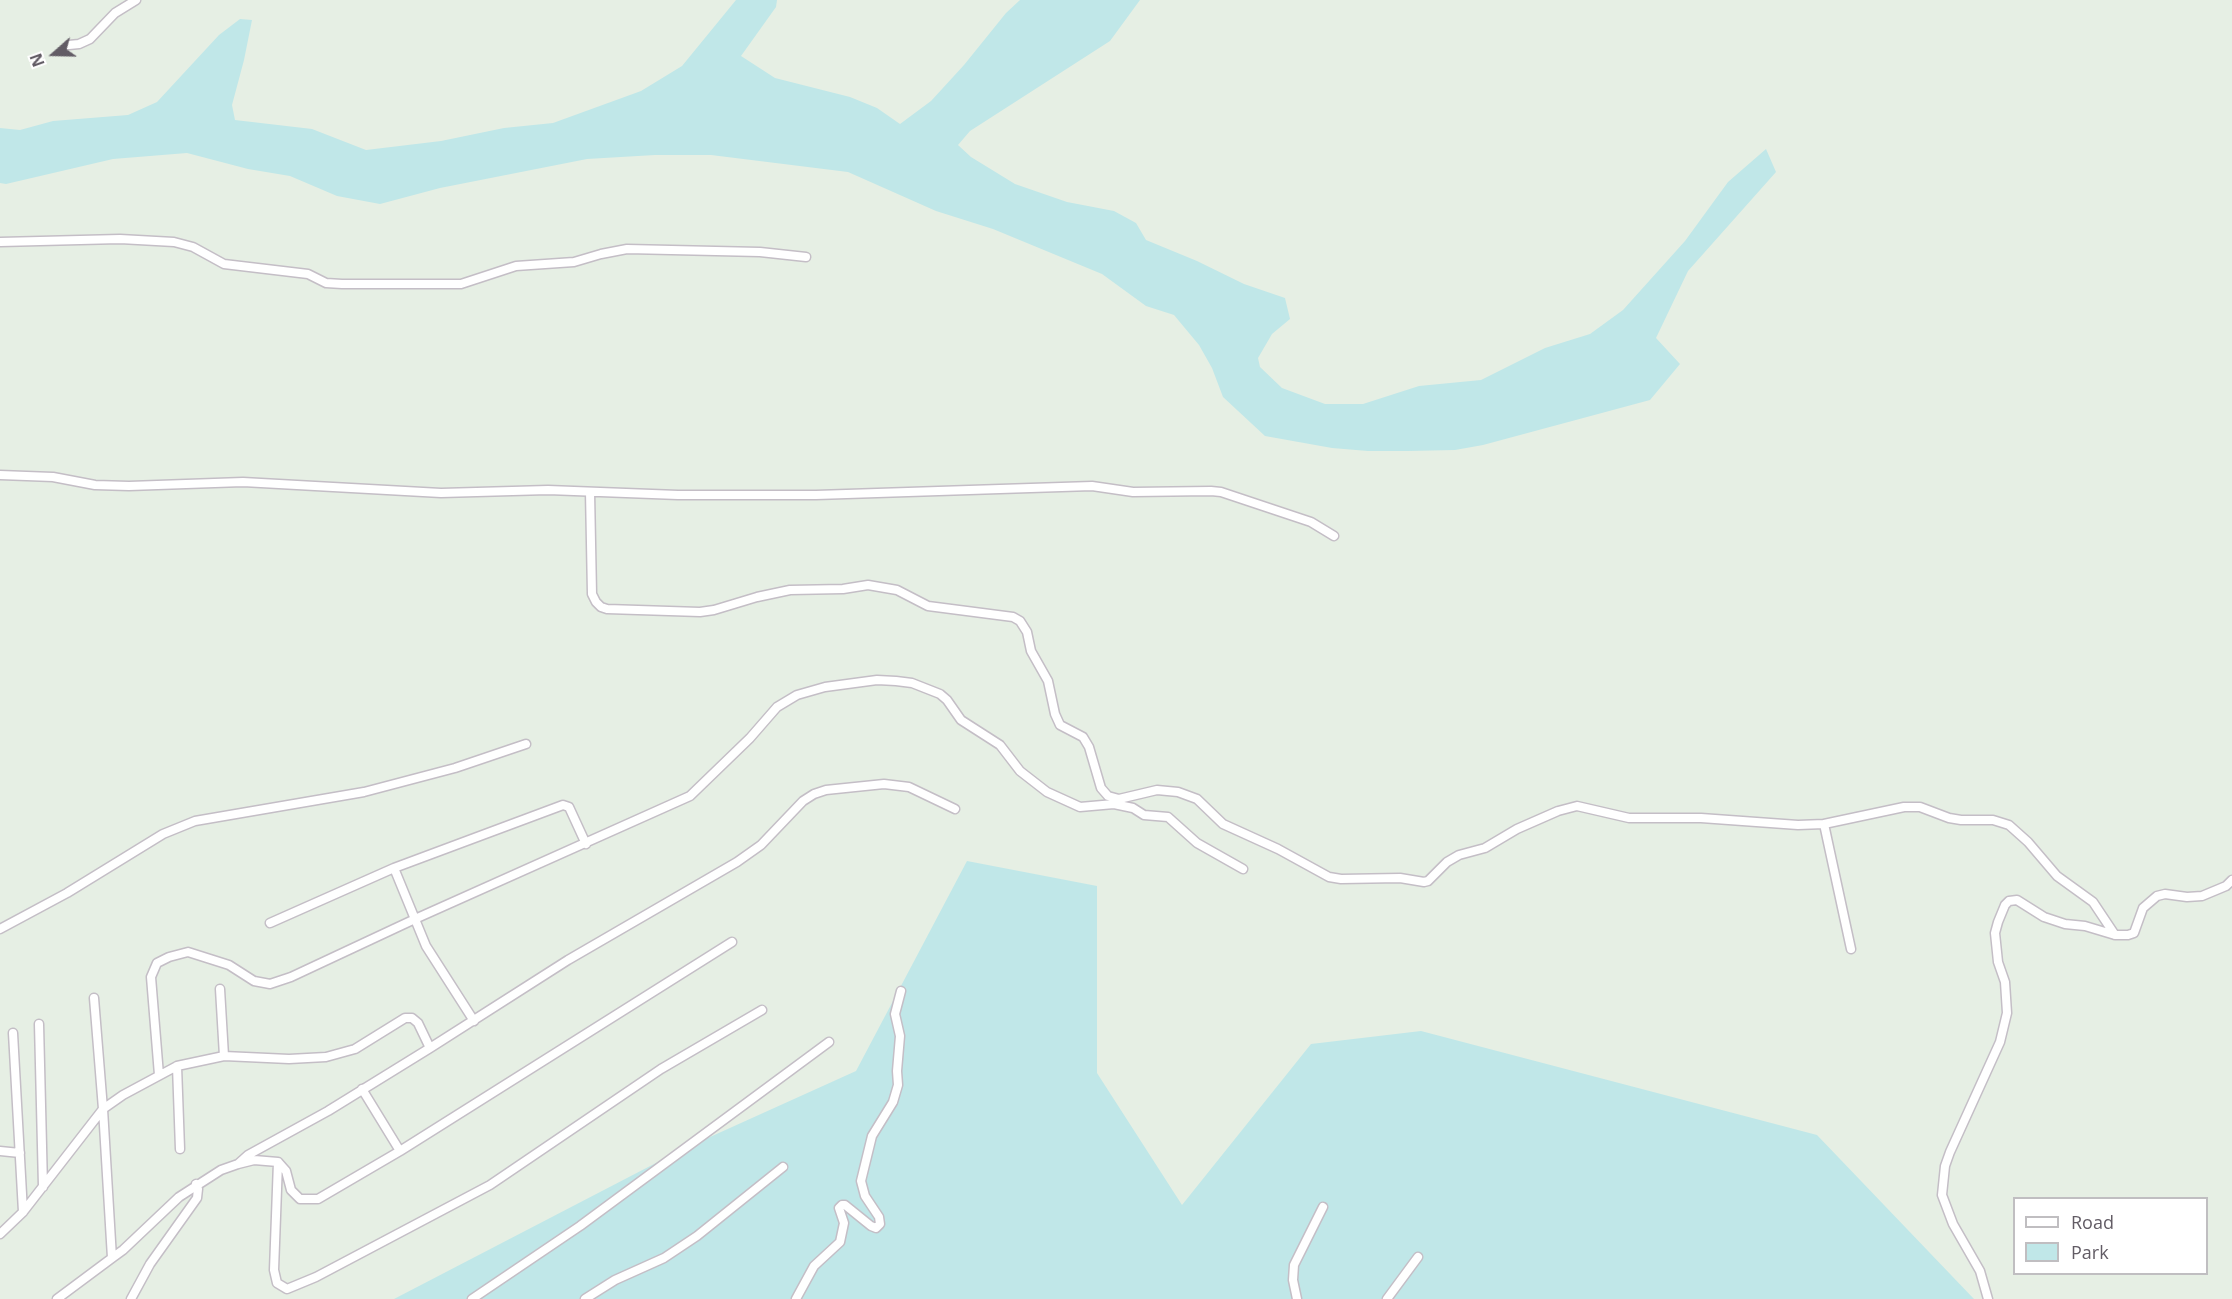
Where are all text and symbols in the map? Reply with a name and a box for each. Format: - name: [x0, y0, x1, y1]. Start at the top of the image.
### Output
- north arrow: [24, 24, 84, 84]
- text: N: [25, 50, 50, 70]
- legend: [2013, 1197, 2208, 1275]
- text: Road: [2071, 1210, 2114, 1234]
- text: Park: [2071, 1240, 2109, 1264]

